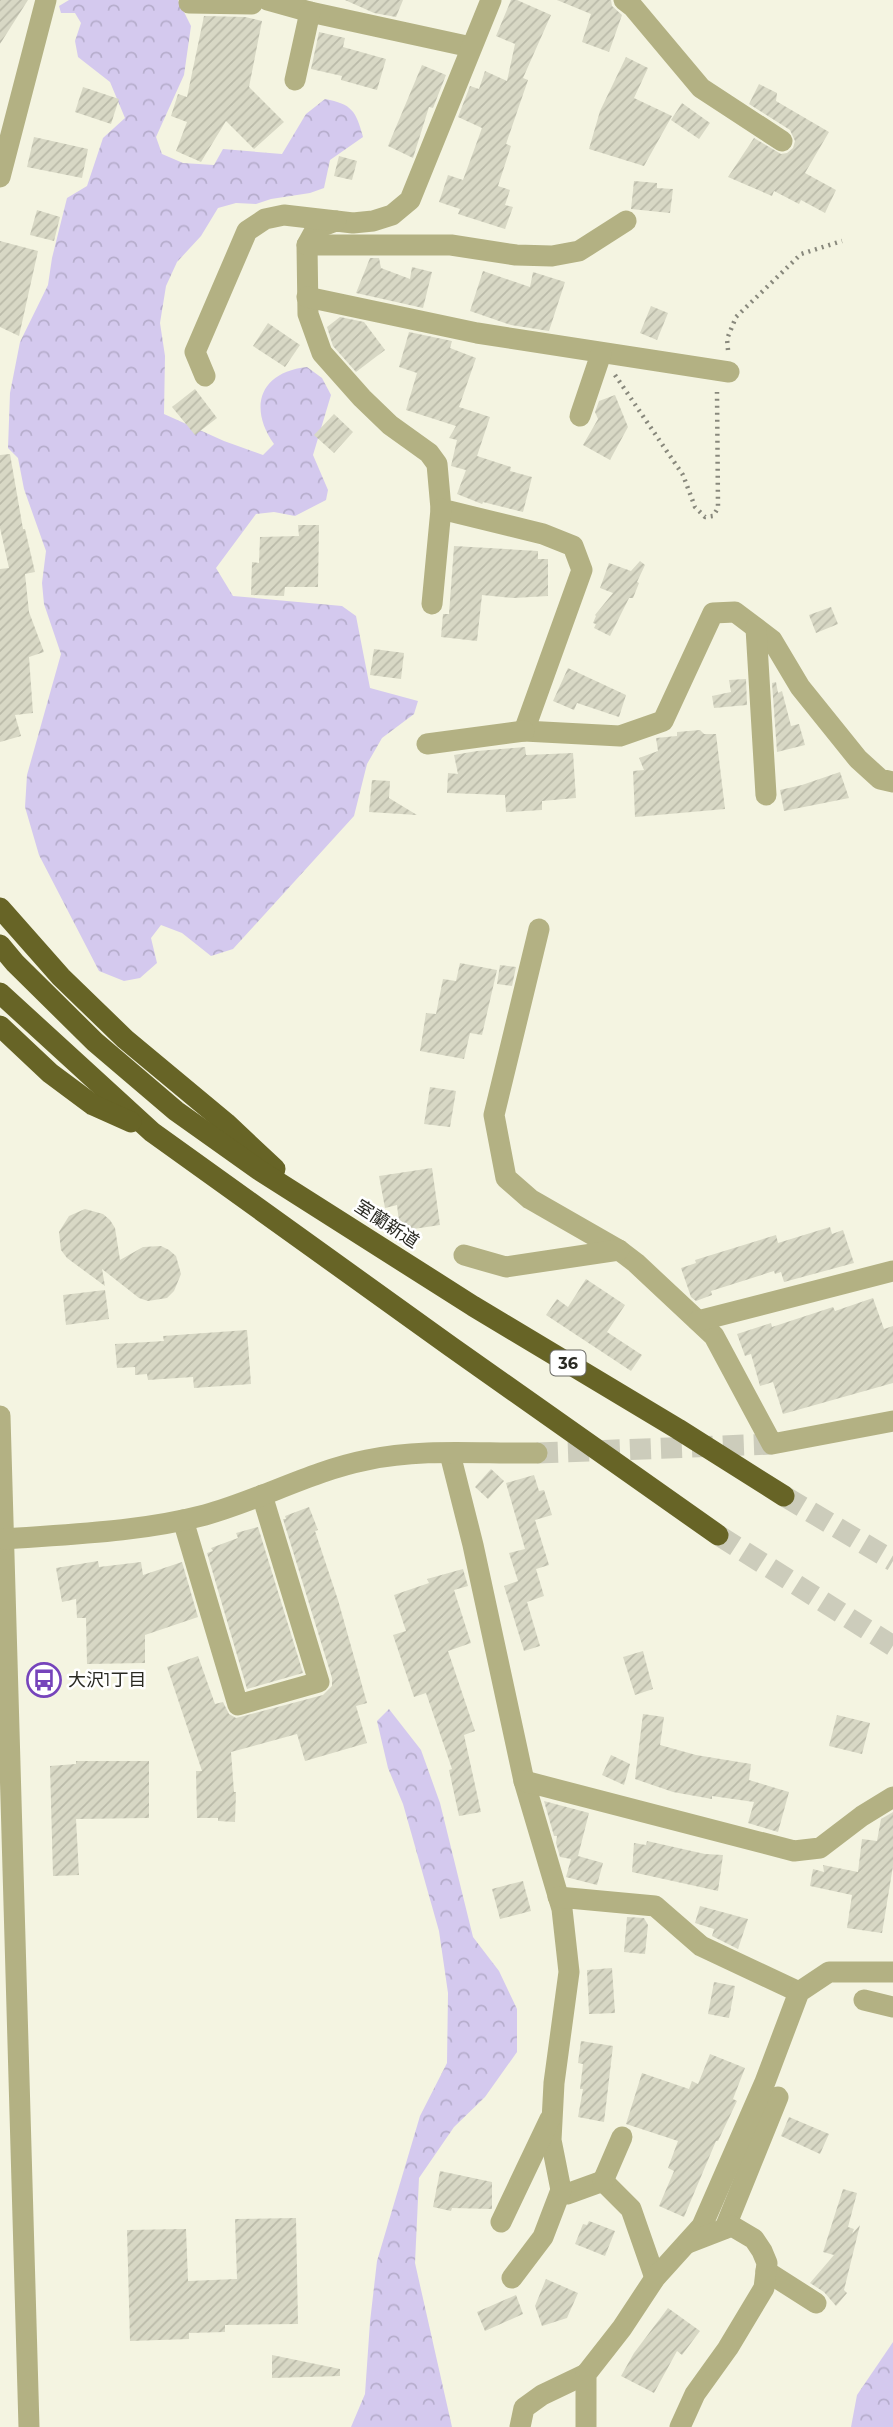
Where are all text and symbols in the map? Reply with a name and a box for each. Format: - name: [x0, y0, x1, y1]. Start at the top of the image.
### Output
- street label: 室蘭新道: [351, 1195, 423, 1253]
- road number: 36: [550, 1350, 586, 1376]
- bus stop icon: 大沢1丁目: [25, 1661, 63, 1699]
- place label: 大沢1丁目: [68, 1669, 147, 1691]

